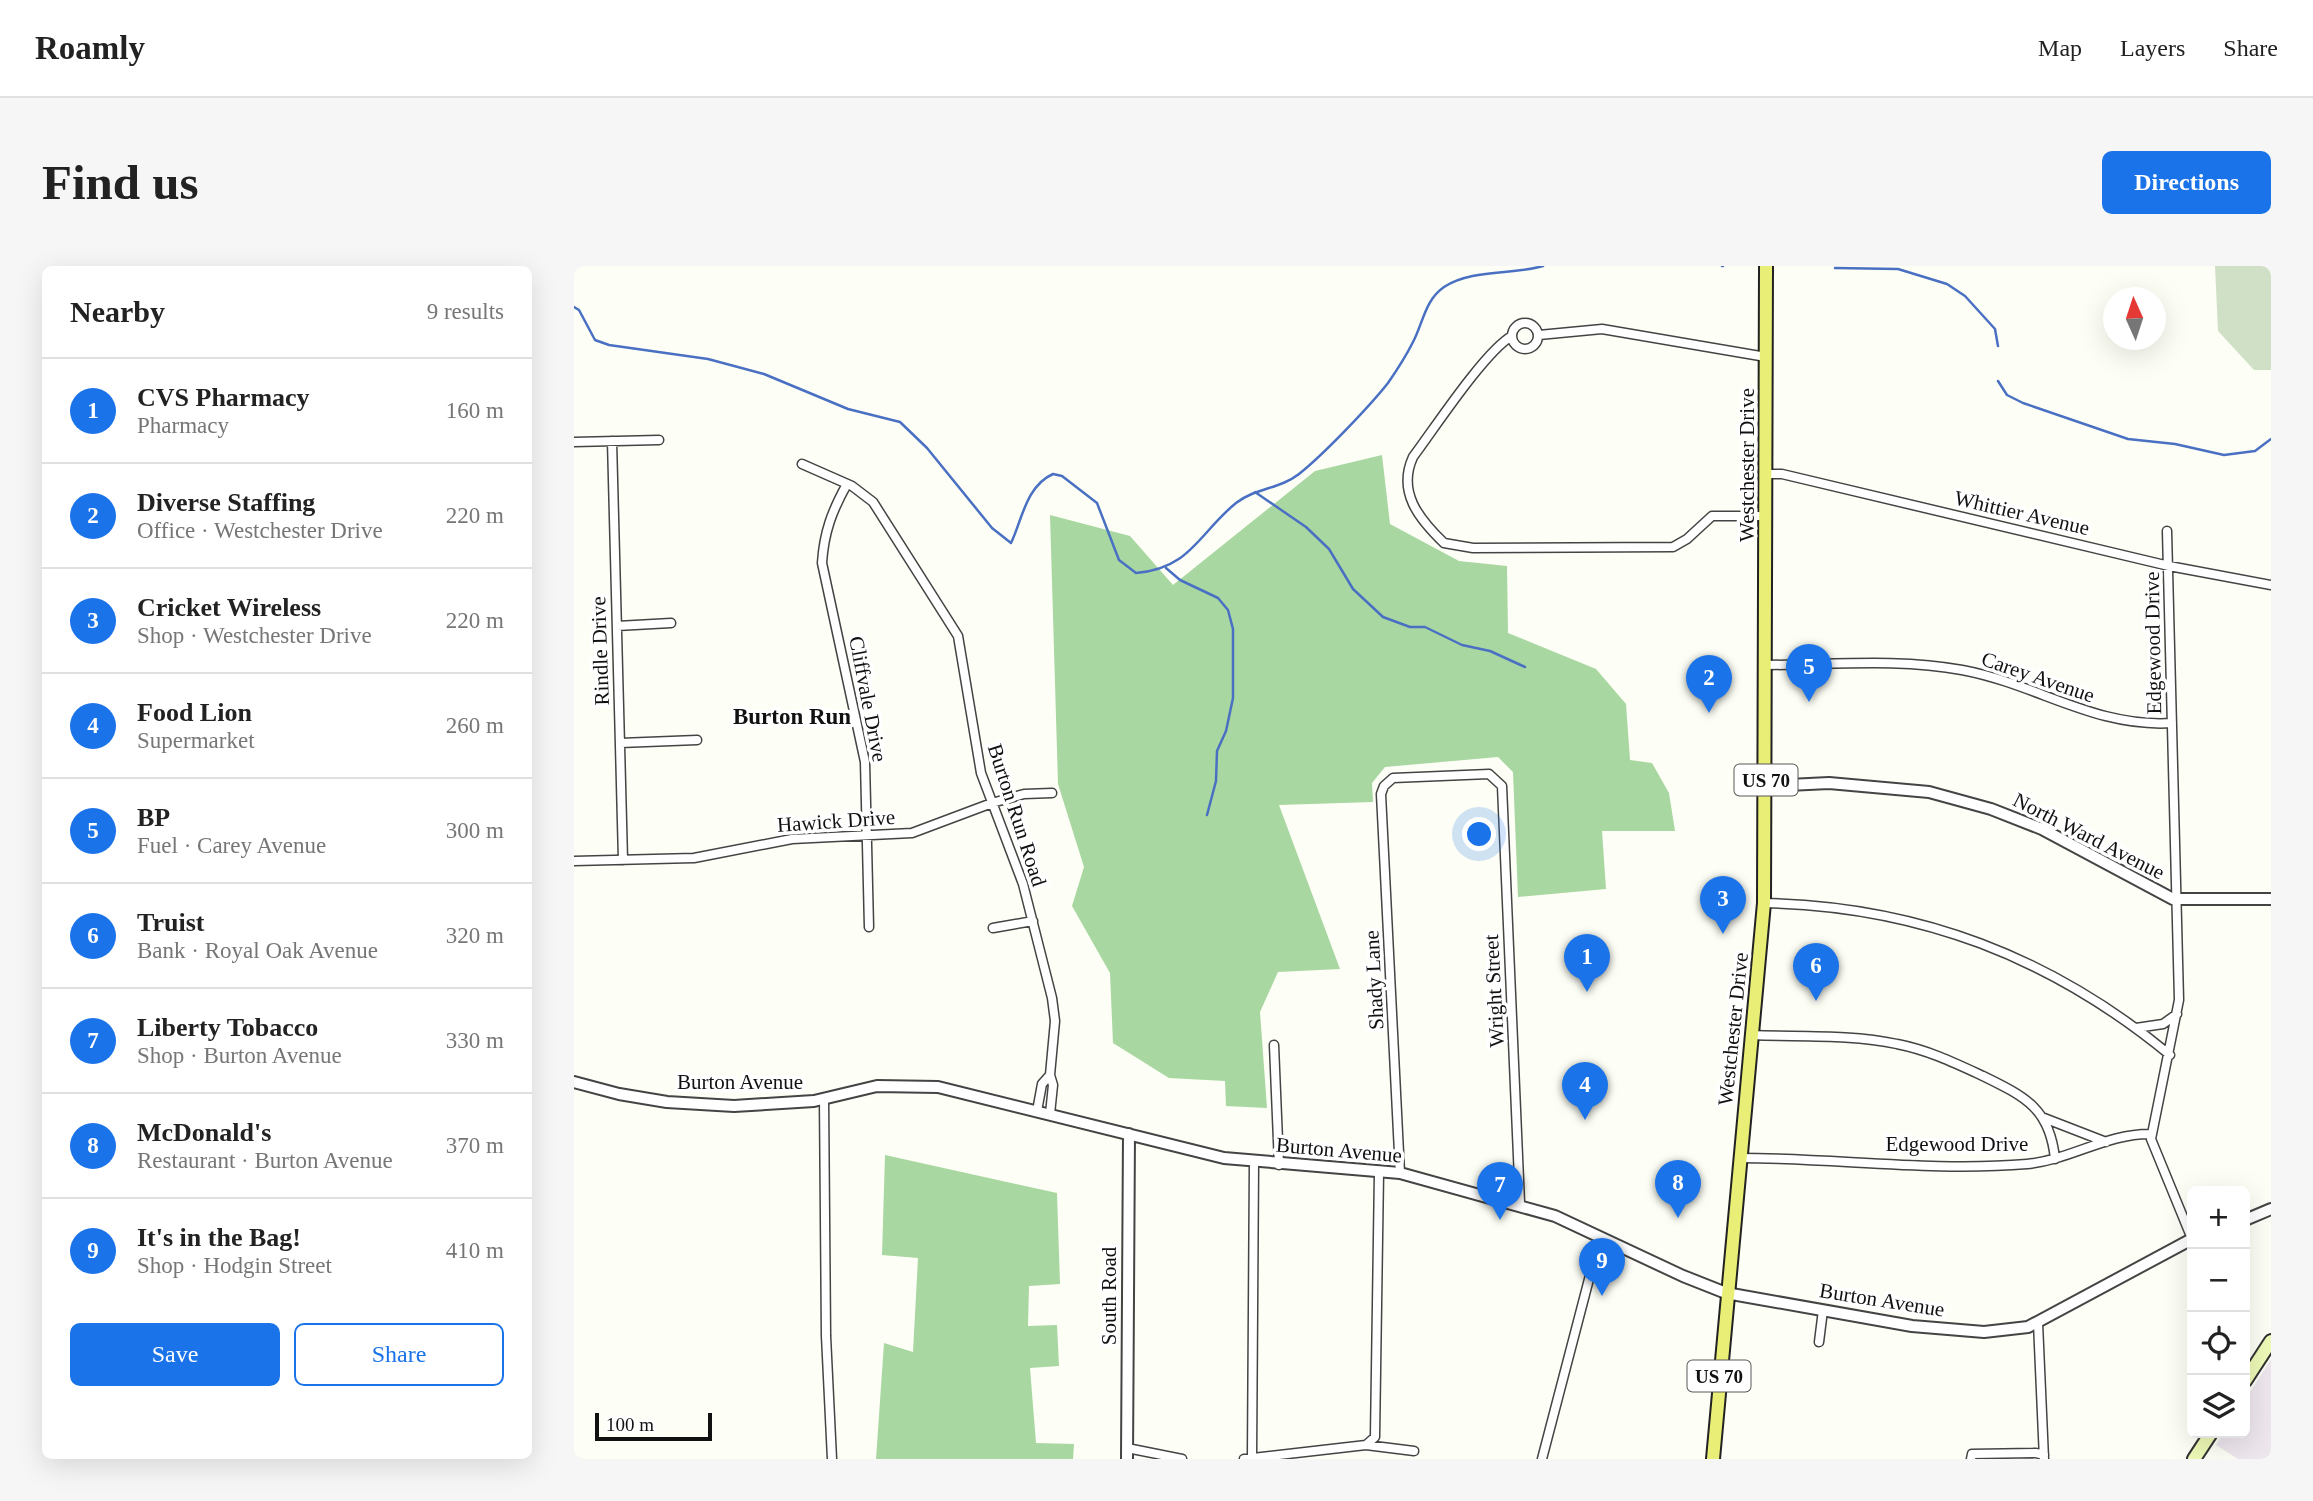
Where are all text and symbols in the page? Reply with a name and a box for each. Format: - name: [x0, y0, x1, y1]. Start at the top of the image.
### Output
- text: Roamly: [35, 30, 145, 66]
- text: Map: [2038, 35, 2082, 61]
- text: Layers: [2120, 35, 2185, 61]
- text: Share: [2223, 35, 2278, 61]
- button: Directions: [2102, 151, 2271, 214]
- text: Find us: [42, 155, 199, 210]
- north arrow: [2103, 287, 2166, 350]
- text: Nearby: [70, 295, 165, 328]
- text: 9 results: [427, 299, 504, 324]
- text: CVS Pharmacy: [137, 383, 310, 412]
- street label: Westchester Drive: [1735, 388, 1759, 542]
- text: 1: [87, 398, 99, 423]
- text: 160 m: [446, 398, 504, 423]
- text: Pharmacy: [137, 413, 229, 438]
- street label: Whittier Avenue: [1952, 486, 2092, 540]
- text: Diverse Staffing: [137, 488, 315, 517]
- text: 2: [87, 503, 99, 528]
- text: 220 m: [446, 503, 504, 528]
- text: Office · Westchester Drive: [137, 518, 383, 543]
- street label: Edgewood Drive: [2140, 571, 2166, 715]
- text: Cricket Wireless: [137, 593, 321, 622]
- street label: Rindle Drive: [586, 596, 614, 706]
- text: 3: [87, 608, 99, 633]
- text: 220 m: [446, 608, 504, 633]
- text: Shop · Westchester Drive: [137, 623, 372, 648]
- street label: Cliffvale Drive: [844, 634, 892, 764]
- pin: 5: [1786, 644, 1832, 702]
- street label: Carey Avenue: [1978, 646, 2098, 708]
- pin: 2: [1686, 655, 1732, 713]
- text: Food Lion: [137, 698, 252, 727]
- district label: Burton Run: [733, 704, 851, 729]
- text: 4: [87, 713, 99, 738]
- text: 260 m: [446, 713, 504, 738]
- text: Supermarket: [137, 728, 255, 753]
- street label: Burton Run Road: [983, 741, 1051, 890]
- road number: US 70: [1734, 765, 1798, 796]
- street label: North Ward Avenue: [2009, 787, 2169, 885]
- text: BP: [137, 803, 170, 832]
- street label: Hawick Drive: [776, 805, 896, 837]
- your location: [1462, 817, 1496, 851]
- text: 5: [87, 818, 99, 843]
- text: 300 m: [446, 818, 504, 843]
- text: Fuel · Carey Avenue: [137, 833, 326, 858]
- pin: 3: [1700, 876, 1746, 934]
- text: Truist: [137, 908, 204, 937]
- text: 6: [87, 923, 99, 948]
- text: 320 m: [446, 923, 504, 948]
- street label: Shady Lane: [1359, 930, 1389, 1030]
- street label: Wright Street: [1479, 934, 1509, 1048]
- pin: 1: [1564, 934, 1610, 992]
- text: Bank · Royal Oak Avenue: [137, 938, 378, 963]
- pin: 6: [1793, 943, 1839, 1001]
- street label: Westchester Drive: [1713, 951, 1753, 1107]
- text: Liberty Tobacco: [137, 1013, 318, 1042]
- text: 7: [87, 1028, 99, 1053]
- text: 330 m: [446, 1028, 504, 1053]
- text: Shop · Burton Avenue: [137, 1043, 342, 1068]
- pin: 4: [1562, 1062, 1608, 1120]
- street label: Burton Avenue: [677, 1070, 803, 1094]
- text: McDonald's: [137, 1118, 271, 1147]
- street label: Edgewood Drive: [1886, 1132, 2028, 1156]
- text: 8: [87, 1133, 99, 1158]
- text: 370 m: [446, 1133, 504, 1158]
- street label: Burton Avenue: [1275, 1133, 1403, 1167]
- text: Restaurant · Burton Avenue: [137, 1148, 393, 1173]
- pin: 8: [1655, 1160, 1701, 1218]
- pin: 7: [1477, 1162, 1523, 1220]
- map controls: [2187, 1186, 2250, 1438]
- button: +: [2187, 1186, 2250, 1249]
- text: It's in the Bag!: [137, 1223, 301, 1252]
- text: 9: [87, 1238, 99, 1263]
- text: 410 m: [446, 1238, 504, 1263]
- pin: 9: [1579, 1238, 1625, 1296]
- street label: South Road: [1097, 1246, 1121, 1345]
- button: −: [2187, 1249, 2250, 1312]
- text: Shop · Hodgin Street: [137, 1253, 332, 1278]
- street label: Burton Avenue: [1818, 1278, 1946, 1322]
- button: locate: [2187, 1312, 2250, 1375]
- button: Save: [70, 1323, 280, 1386]
- button: Share: [294, 1323, 504, 1386]
- road number: US 70: [1688, 1360, 1750, 1392]
- button: layers: [2187, 1375, 2250, 1438]
- scale bar: [595, 1410, 712, 1442]
- text: 100 m: [606, 1414, 654, 1435]

